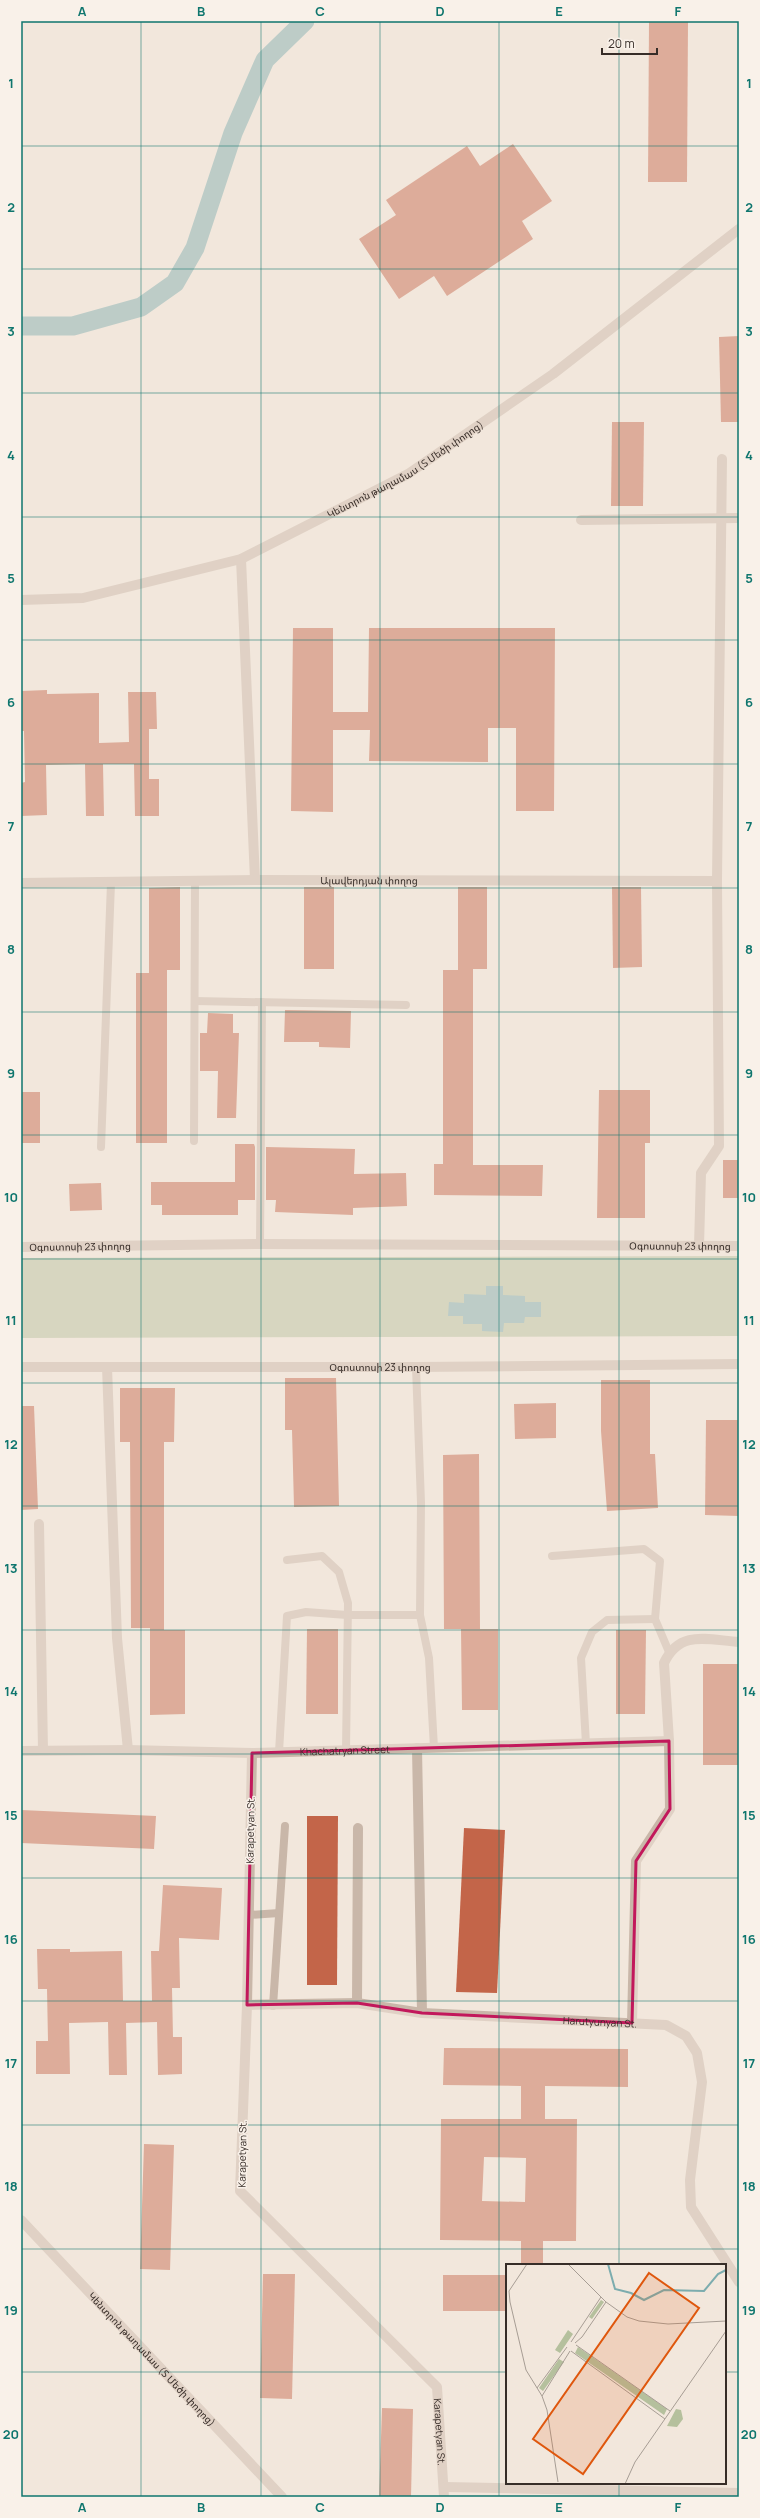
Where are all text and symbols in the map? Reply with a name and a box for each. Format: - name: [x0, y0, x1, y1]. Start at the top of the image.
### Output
- text: A: [78, 2, 87, 20]
- text: B: [197, 2, 205, 20]
- text: C: [315, 2, 325, 20]
- text: D: [435, 2, 445, 20]
- text: E: [555, 2, 563, 20]
- text: F: [675, 2, 682, 20]
- scale bar: [602, 30, 657, 56]
- text: 20 m: [608, 35, 635, 52]
- text: 1: [8, 74, 14, 92]
- text: 1: [746, 74, 752, 92]
- text: 2: [7, 198, 15, 216]
- text: 2: [745, 198, 753, 216]
- text: 3: [7, 322, 15, 340]
- text: 3: [745, 322, 753, 340]
- street label: Կենտրոն թաղամաս (Տ Մեծի փողոց): [325, 417, 486, 521]
- text: 4: [7, 446, 15, 464]
- text: 4: [745, 446, 753, 464]
- text: 5: [7, 569, 15, 587]
- text: 5: [745, 569, 753, 587]
- text: 6: [7, 693, 15, 711]
- text: 6: [745, 693, 753, 711]
- text: 7: [8, 817, 15, 835]
- text: 7: [746, 817, 753, 835]
- street label: Ալավերդյան փողոց: [320, 873, 418, 887]
- text: 8: [7, 940, 15, 958]
- text: 8: [745, 940, 753, 958]
- text: 9: [7, 1064, 15, 1082]
- text: 9: [745, 1064, 753, 1082]
- text: 10: [4, 1188, 18, 1206]
- text: 10: [742, 1188, 756, 1206]
- street label: Օգոստոսի 23 փողոց: [29, 1239, 131, 1254]
- street label: Օգոստոսի 23 փողոց: [629, 1239, 731, 1253]
- text: 11: [5, 1311, 17, 1329]
- text: 11: [743, 1311, 755, 1329]
- street label: Օգոստոսի 23 փողոց: [329, 1360, 431, 1374]
- text: 12: [4, 1435, 18, 1453]
- text: 12: [742, 1435, 756, 1453]
- text: 13: [4, 1559, 18, 1577]
- text: 13: [742, 1559, 756, 1577]
- text: 14: [4, 1682, 18, 1700]
- text: 14: [742, 1682, 756, 1700]
- street label: Khachatryan Street: [300, 1742, 390, 1759]
- street label: Karapetyan St.: [242, 1796, 258, 1864]
- text: 15: [4, 1806, 18, 1824]
- text: 15: [742, 1806, 756, 1824]
- text: 16: [4, 1930, 18, 1948]
- text: 16: [742, 1930, 756, 1948]
- street label: Harutyunyan St.: [563, 2013, 637, 2031]
- text: 17: [5, 2054, 17, 2072]
- text: 17: [743, 2054, 755, 2072]
- street label: Karapetyan St.: [234, 2120, 250, 2188]
- text: 18: [4, 2177, 18, 2195]
- text: 18: [742, 2177, 756, 2195]
- inset map: [506, 2264, 726, 2484]
- street label: Կենտրոն թաղամաս (Տ Մեծի փողոց): [85, 2289, 219, 2429]
- text: 19: [4, 2301, 18, 2319]
- text: 19: [742, 2301, 756, 2319]
- street label: Karapetyan St.: [431, 2398, 449, 2466]
- text: 20: [3, 2425, 19, 2443]
- text: 20: [741, 2425, 757, 2443]
- text: A: [78, 2498, 87, 2516]
- text: B: [197, 2498, 205, 2516]
- text: C: [315, 2498, 325, 2516]
- text: D: [435, 2498, 445, 2516]
- text: E: [555, 2498, 563, 2516]
- text: F: [675, 2498, 682, 2516]

